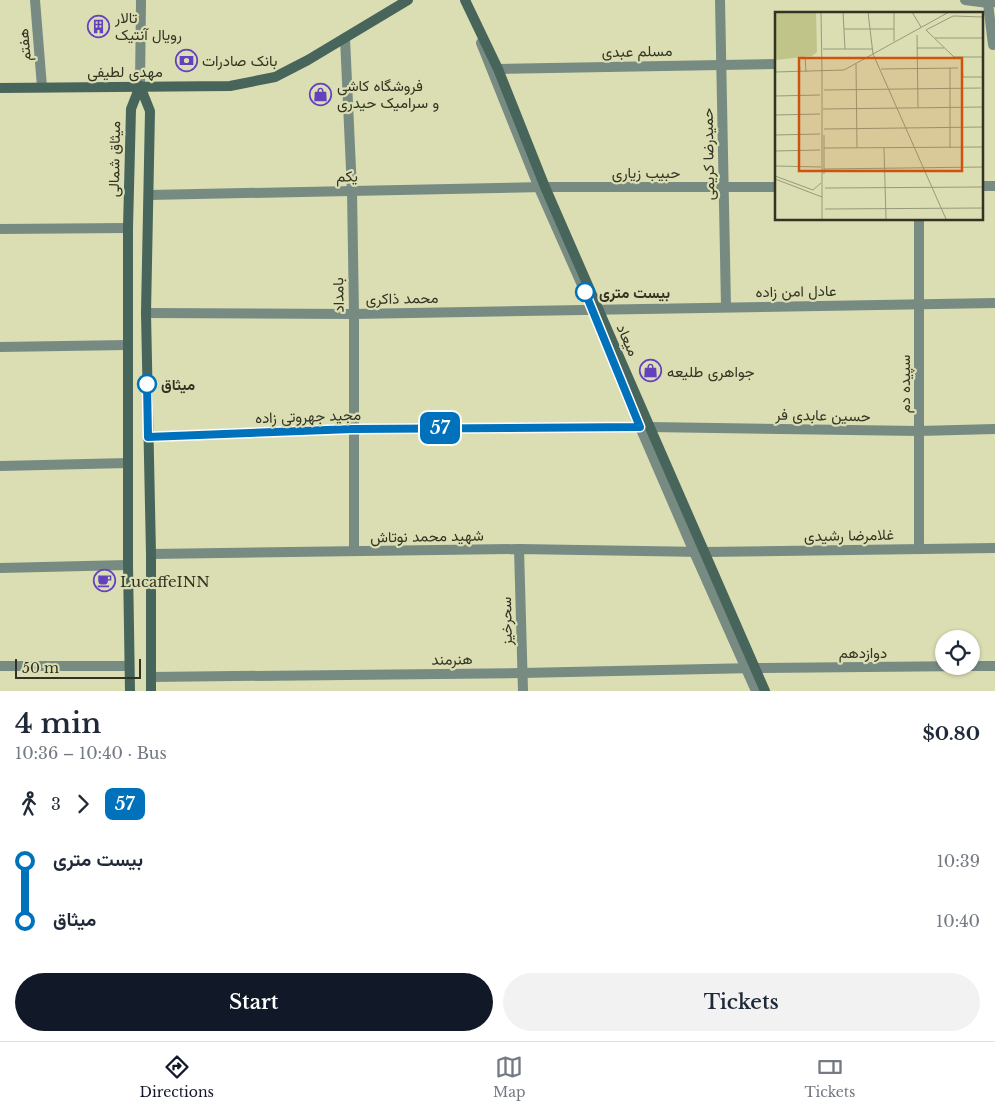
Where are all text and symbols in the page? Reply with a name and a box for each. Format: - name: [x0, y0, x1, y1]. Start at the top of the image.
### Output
- place label: تالار رویال آنتیک: [114, 8, 182, 44]
- inset map: [775, 12, 982, 220]
- building icon: تالار رویال آنتیک: [87, 14, 111, 38]
- street label: هفتم: [13, 28, 36, 62]
- street label: مسلم عبدی: [601, 41, 673, 62]
- bank icon: بانک صادرات: [174, 48, 198, 72]
- place label: بانک صادرات: [202, 51, 277, 70]
- street label: مهدی لطیفی: [87, 62, 163, 82]
- place label: فروشگاه کاشی و سرامیک حیدری: [337, 76, 439, 113]
- shop icon: فروشگاه کاشی و سرامیک حیدری: [309, 82, 333, 106]
- street label: حمیدرضا کریمی: [698, 108, 719, 200]
- street label: میثاق شمالی: [104, 121, 125, 197]
- street label: حبیب زیاری: [612, 163, 680, 183]
- street label: یکم: [336, 166, 358, 187]
- street label: بامداد: [328, 277, 348, 313]
- street label: عادل امن زاده: [755, 281, 837, 302]
- marker: بیست متری: [575, 282, 595, 302]
- place label: بیست متری: [599, 283, 670, 302]
- street label: محمد ذاکری: [365, 288, 439, 309]
- street label: میعاد: [613, 321, 643, 359]
- street label: سپیده دم: [895, 355, 915, 413]
- shop icon: جواهری طلیعه: [639, 359, 663, 383]
- place label: جواهری طلیعه: [667, 362, 755, 382]
- marker: میثاق: [137, 374, 157, 394]
- place label: میثاق: [161, 375, 195, 394]
- street label: مجید جهروتی زاده: [255, 405, 361, 428]
- street label: حسین عابدی‌ فر: [774, 405, 871, 426]
- line badge: 57: [418, 412, 462, 444]
- text: 57: [430, 417, 450, 439]
- street label: غلامرضا رشیدی: [804, 525, 894, 546]
- street label: شهید محمد نوتاش: [370, 526, 484, 547]
- cafe icon: LucaffeINN: [92, 569, 116, 593]
- place label: LucaffeINN: [120, 572, 210, 591]
- street label: سحرخیز: [496, 596, 516, 646]
- map controls: [935, 630, 980, 675]
- button: locate: [935, 630, 980, 675]
- street label: دوازدهم: [839, 643, 887, 663]
- street label: هنرمند: [431, 649, 473, 669]
- scale bar: [15, 656, 141, 679]
- text: 50 m: [22, 659, 59, 677]
- text: 4 min: [15, 706, 101, 741]
- text: $0.80: [922, 722, 980, 745]
- text: 10:36 – 10:40 · Bus: [15, 743, 167, 763]
- icon: walk: [15, 790, 43, 818]
- icon: forward: [69, 790, 97, 818]
- text: 57: [115, 793, 135, 815]
- text: 3: [51, 794, 61, 814]
- text: بیست متری: [53, 848, 143, 871]
- text: 10:39: [937, 851, 980, 871]
- text: میثاق: [53, 908, 96, 931]
- text: 10:40: [936, 911, 980, 931]
- button: Start: [15, 973, 493, 1031]
- button: Tickets: [503, 973, 980, 1031]
- tab: Directions: [140, 1053, 214, 1101]
- tab: Map: [493, 1053, 526, 1101]
- tab: Tickets: [805, 1053, 855, 1101]

